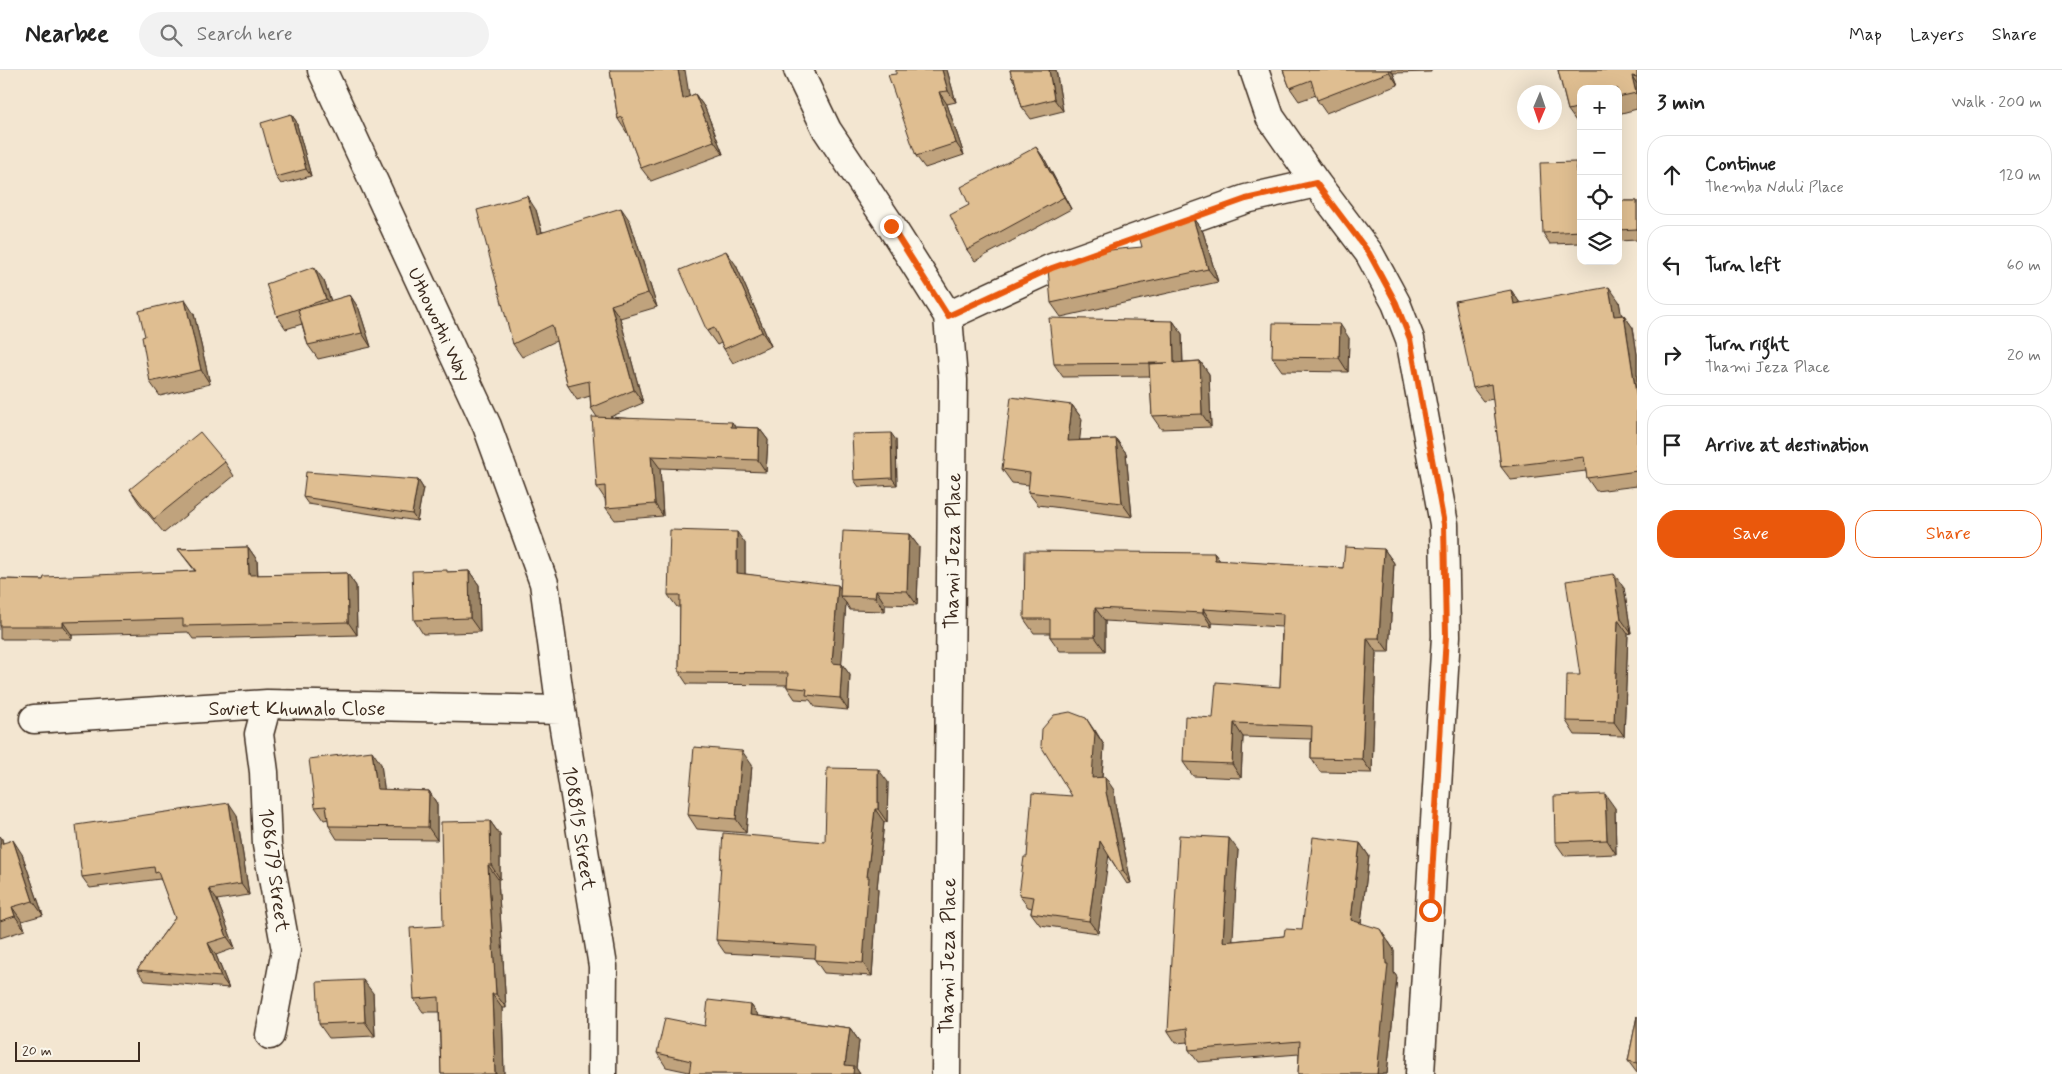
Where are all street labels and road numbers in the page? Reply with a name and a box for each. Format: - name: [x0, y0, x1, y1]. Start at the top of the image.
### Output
- street label: Uthowothi Way: [400, 263, 477, 386]
- street label: Thami Jeza Place: [939, 473, 968, 629]
- street label: Soviet Khumalo Close: [209, 696, 385, 723]
- street label: 108815 Street: [555, 764, 602, 892]
- street label: 108679 Street: [251, 807, 296, 934]
- street label: Thami Jeza Place: [934, 878, 963, 1034]

